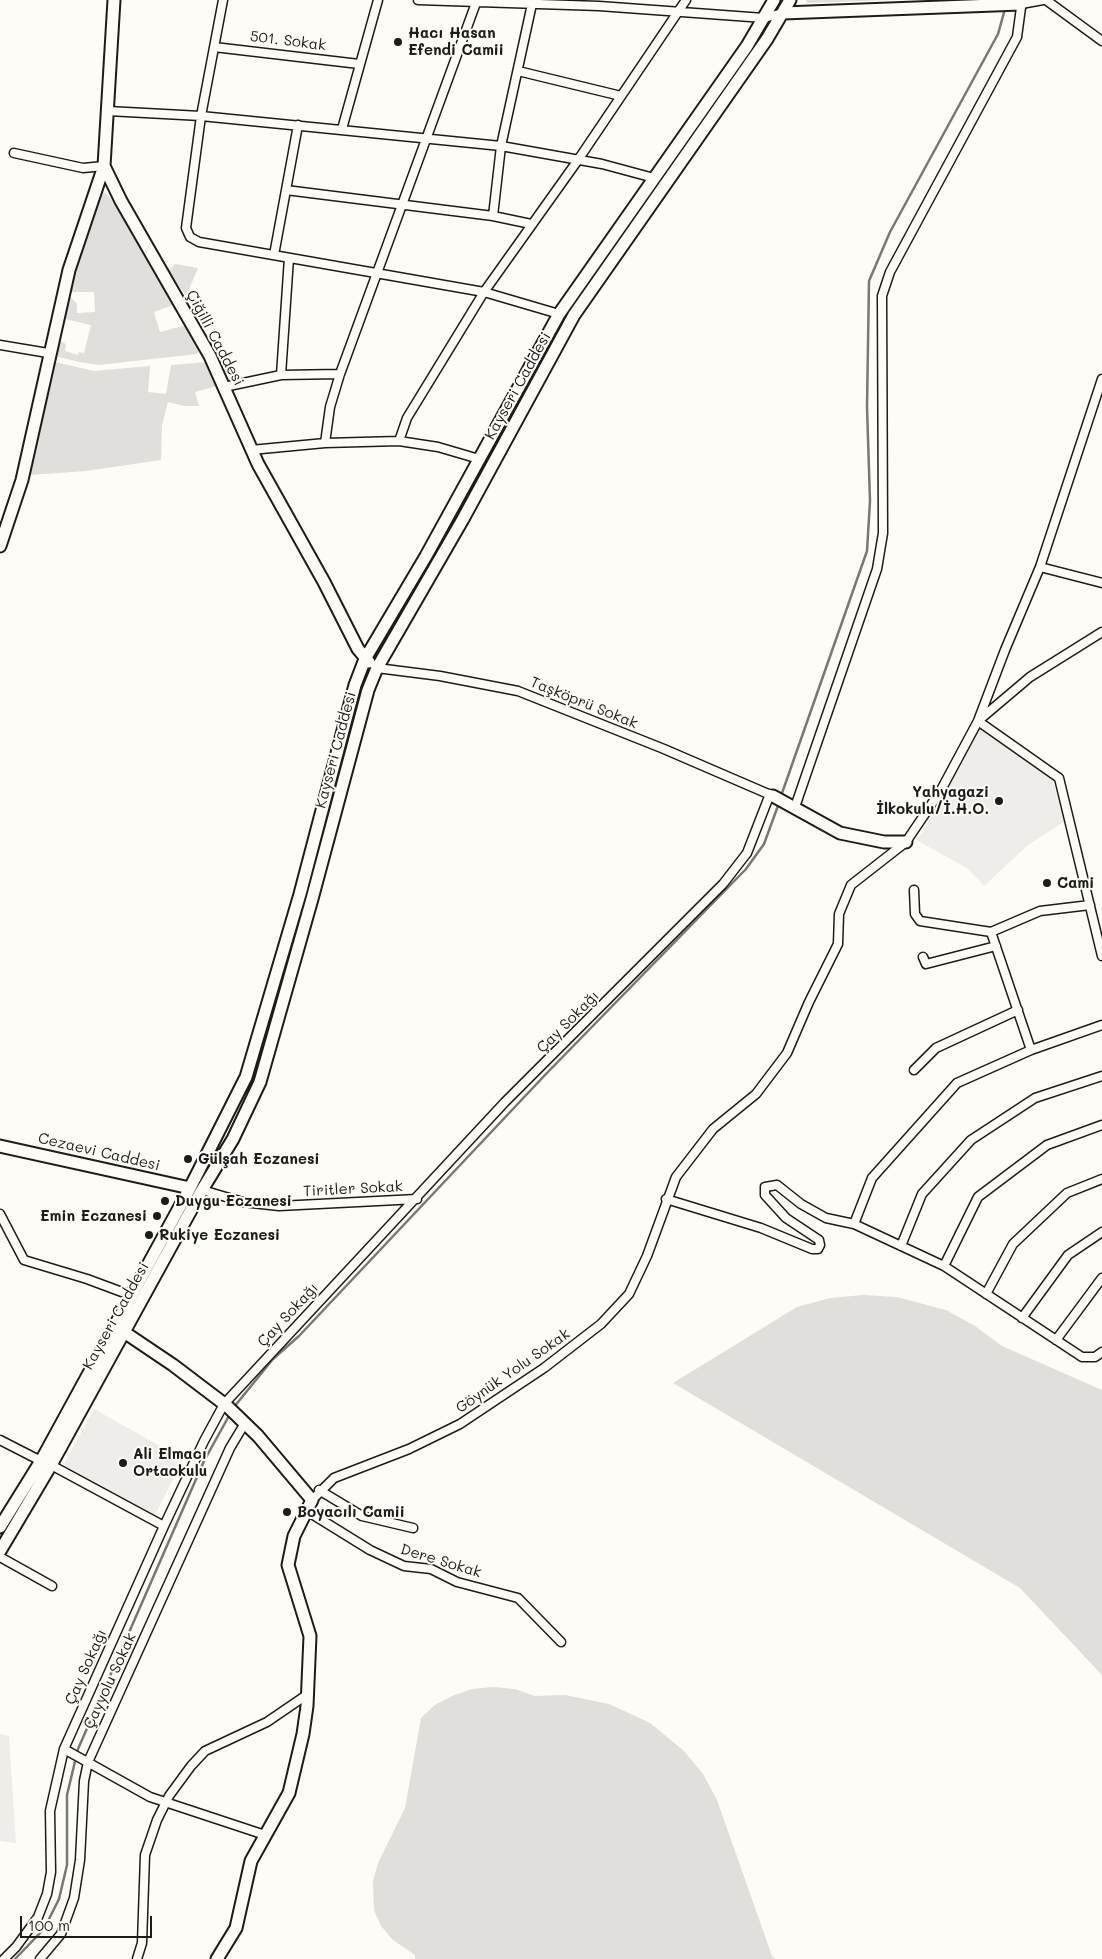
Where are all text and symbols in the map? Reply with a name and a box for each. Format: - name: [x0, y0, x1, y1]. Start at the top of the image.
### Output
- place label: Hacı Hasan Efendi Camii: [408, 24, 504, 59]
- street label: 501. Sokak: [249, 27, 327, 55]
- marker: Hacı Hasan Efendi Camii: [392, 36, 404, 48]
- street label: Çiğilli Caddesi: [182, 287, 248, 389]
- street label: Kayseri Caddesi: [481, 329, 555, 443]
- street label: Taşköprü Sokak: [528, 673, 640, 733]
- street label: Kayseri Caddesi: [312, 690, 360, 810]
- place label: Yahyagazi İlkokulu/İ.H.O.: [876, 783, 989, 818]
- marker: Yahyagazi İlkokulu/İ.H.O.: [993, 795, 1005, 807]
- place label: Cami: [1057, 874, 1094, 892]
- marker: Cami: [1041, 877, 1053, 889]
- street label: Çay Sokağı: [533, 987, 603, 1057]
- street label: Cezaevi Caddesi: [36, 1129, 162, 1175]
- place label: Gülşah Eczanesi: [198, 1150, 320, 1168]
- marker: Gülşah Eczanesi: [182, 1153, 194, 1165]
- street label: Tiritler Sokak: [303, 1177, 403, 1201]
- place label: Duygu Eczanesi: [175, 1192, 292, 1210]
- marker: Duygu Eczanesi: [159, 1195, 171, 1207]
- place label: Emin Eczanesi: [40, 1207, 147, 1225]
- marker: Emin Eczanesi: [151, 1210, 163, 1222]
- place label: Rukiye Eczanesi: [159, 1226, 280, 1244]
- marker: Rukiye Eczanesi: [143, 1229, 155, 1241]
- street label: Kayseri Caddesi: [79, 1259, 153, 1373]
- street label: Çay Sokağı: [254, 1279, 322, 1351]
- street label: Göynük Yolu Sokak: [452, 1325, 574, 1417]
- place label: Ali Elmacı Ortaokulu: [133, 1445, 207, 1480]
- marker: Ali Elmacı Ortaokulu: [117, 1457, 129, 1469]
- place label: Boyacılı Camii: [297, 1503, 405, 1521]
- marker: Boyacılı Camii: [281, 1506, 293, 1518]
- street label: Dere Sokak: [398, 1540, 484, 1582]
- street label: Çay Sokağı: [61, 1626, 111, 1708]
- street label: Çayyolu Sokak: [80, 1630, 140, 1732]
- scale bar: [22, 1906, 155, 1938]
- text: 100 m: [28, 1915, 70, 1935]

